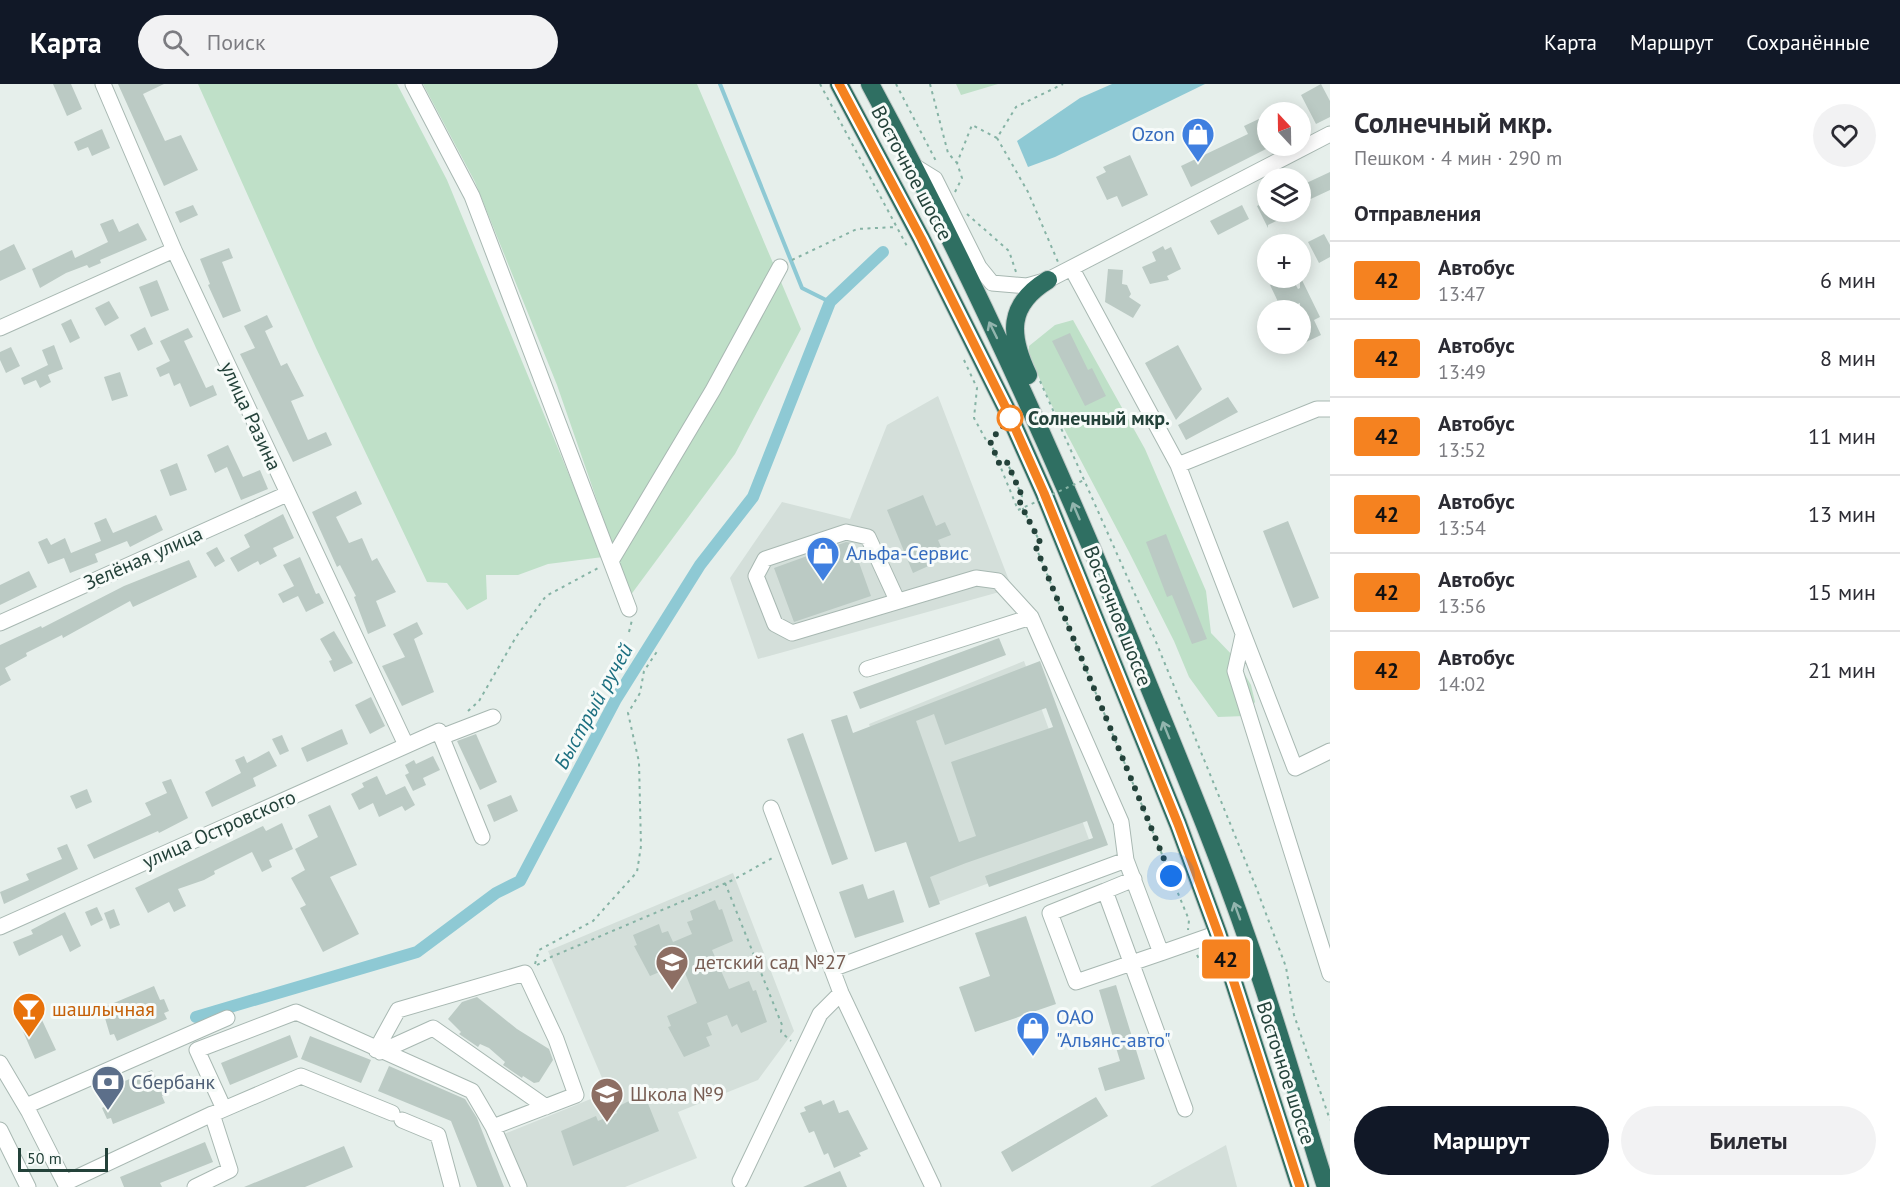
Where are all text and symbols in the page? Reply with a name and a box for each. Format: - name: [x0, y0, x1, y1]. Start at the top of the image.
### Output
- search box: [138, 15, 558, 69]
- text: Карта: [30, 24, 102, 61]
- icon: search: [159, 26, 192, 59]
- text: Поиск: [207, 28, 266, 56]
- text: Карта: [1544, 29, 1597, 56]
- text: Маршрут: [1630, 29, 1713, 56]
- text: Сохранённые: [1746, 29, 1870, 56]
- street label: Восточное шоссе: [866, 101, 958, 245]
- north arrow: [1257, 102, 1311, 156]
- map controls: [1257, 102, 1311, 354]
- text: Солнечный мкр.: [1354, 104, 1553, 141]
- button: heart: [1813, 104, 1876, 167]
- shop icon: Ozon: [1180, 116, 1216, 163]
- place label: Ozon: [1132, 121, 1175, 147]
- text: Пешком · 4 мин · 290 m: [1354, 145, 1562, 171]
- button: layers: [1257, 168, 1311, 222]
- text: Отправления: [1354, 199, 1481, 227]
- button: +: [1257, 234, 1311, 288]
- text: Автобус: [1438, 253, 1515, 281]
- text: 6 мин: [1820, 266, 1876, 294]
- text: 42: [1375, 267, 1399, 294]
- text: 13:47: [1438, 281, 1486, 307]
- button: −: [1257, 300, 1311, 354]
- one-way arrow: [987, 322, 999, 340]
- text: Автобус: [1438, 331, 1515, 359]
- text: 8 мин: [1820, 344, 1876, 372]
- text: 42: [1375, 345, 1399, 372]
- street label: улица Разина: [214, 357, 288, 475]
- text: 13:49: [1438, 359, 1486, 385]
- marker: Солнечный мкр.: [997, 405, 1023, 431]
- place label: Солнечный мкр.: [1028, 405, 1170, 431]
- text: Автобус: [1438, 409, 1515, 437]
- text: 11 мин: [1808, 422, 1876, 450]
- text: 42: [1375, 423, 1399, 450]
- text: 13:52: [1438, 437, 1486, 463]
- text: Автобус: [1438, 487, 1515, 515]
- text: 13 мин: [1808, 500, 1876, 528]
- text: 42: [1375, 501, 1399, 528]
- one-way arrow: [1070, 503, 1081, 521]
- text: 13:54: [1438, 515, 1486, 541]
- street label: Зелёная улица: [80, 520, 206, 596]
- shop icon: Альфа-Сервис: [805, 535, 841, 582]
- place label: Альфа-Сервис: [846, 540, 969, 566]
- street label: Восточное шоссе: [1078, 542, 1158, 690]
- text: Автобус: [1438, 565, 1515, 593]
- text: 15 мин: [1808, 578, 1876, 606]
- text: 42: [1375, 579, 1399, 606]
- text: 13:56: [1438, 593, 1486, 619]
- water label: Быстрый ручей: [547, 638, 639, 774]
- text: Автобус: [1438, 643, 1515, 671]
- text: 21 мин: [1808, 656, 1876, 684]
- text: 42: [1375, 657, 1399, 684]
- text: 14:02: [1438, 671, 1486, 697]
- one-way arrow: [1160, 721, 1171, 740]
- street label: улица Островского: [138, 784, 300, 874]
- your location: [1156, 861, 1186, 891]
- one-way arrow: [1231, 902, 1242, 921]
- line badge: 42: [1199, 940, 1253, 978]
- school or university icon: детский сад №27: [654, 944, 690, 991]
- text: 42: [1214, 946, 1238, 973]
- place label: детский сад №27: [695, 949, 847, 975]
- bar icon: шашлычная: [11, 991, 47, 1038]
- place label: шашлычная: [52, 996, 155, 1022]
- street label: Восточное шоссе: [1251, 998, 1321, 1148]
- place label: ОАО "Альянс-авто": [1056, 1004, 1171, 1053]
- shop icon: ОАО "Альянс-авто": [1015, 1010, 1051, 1057]
- bank icon: Сбербанк: [90, 1064, 126, 1111]
- place label: Сбербанк: [131, 1069, 216, 1095]
- school or university icon: Школа №9: [589, 1076, 625, 1123]
- place label: Школа №9: [630, 1081, 724, 1107]
- button: Маршрут: [1354, 1106, 1609, 1175]
- button: Билеты: [1621, 1106, 1876, 1175]
- scale bar: [18, 1145, 108, 1172]
- text: 50 m: [27, 1148, 62, 1168]

